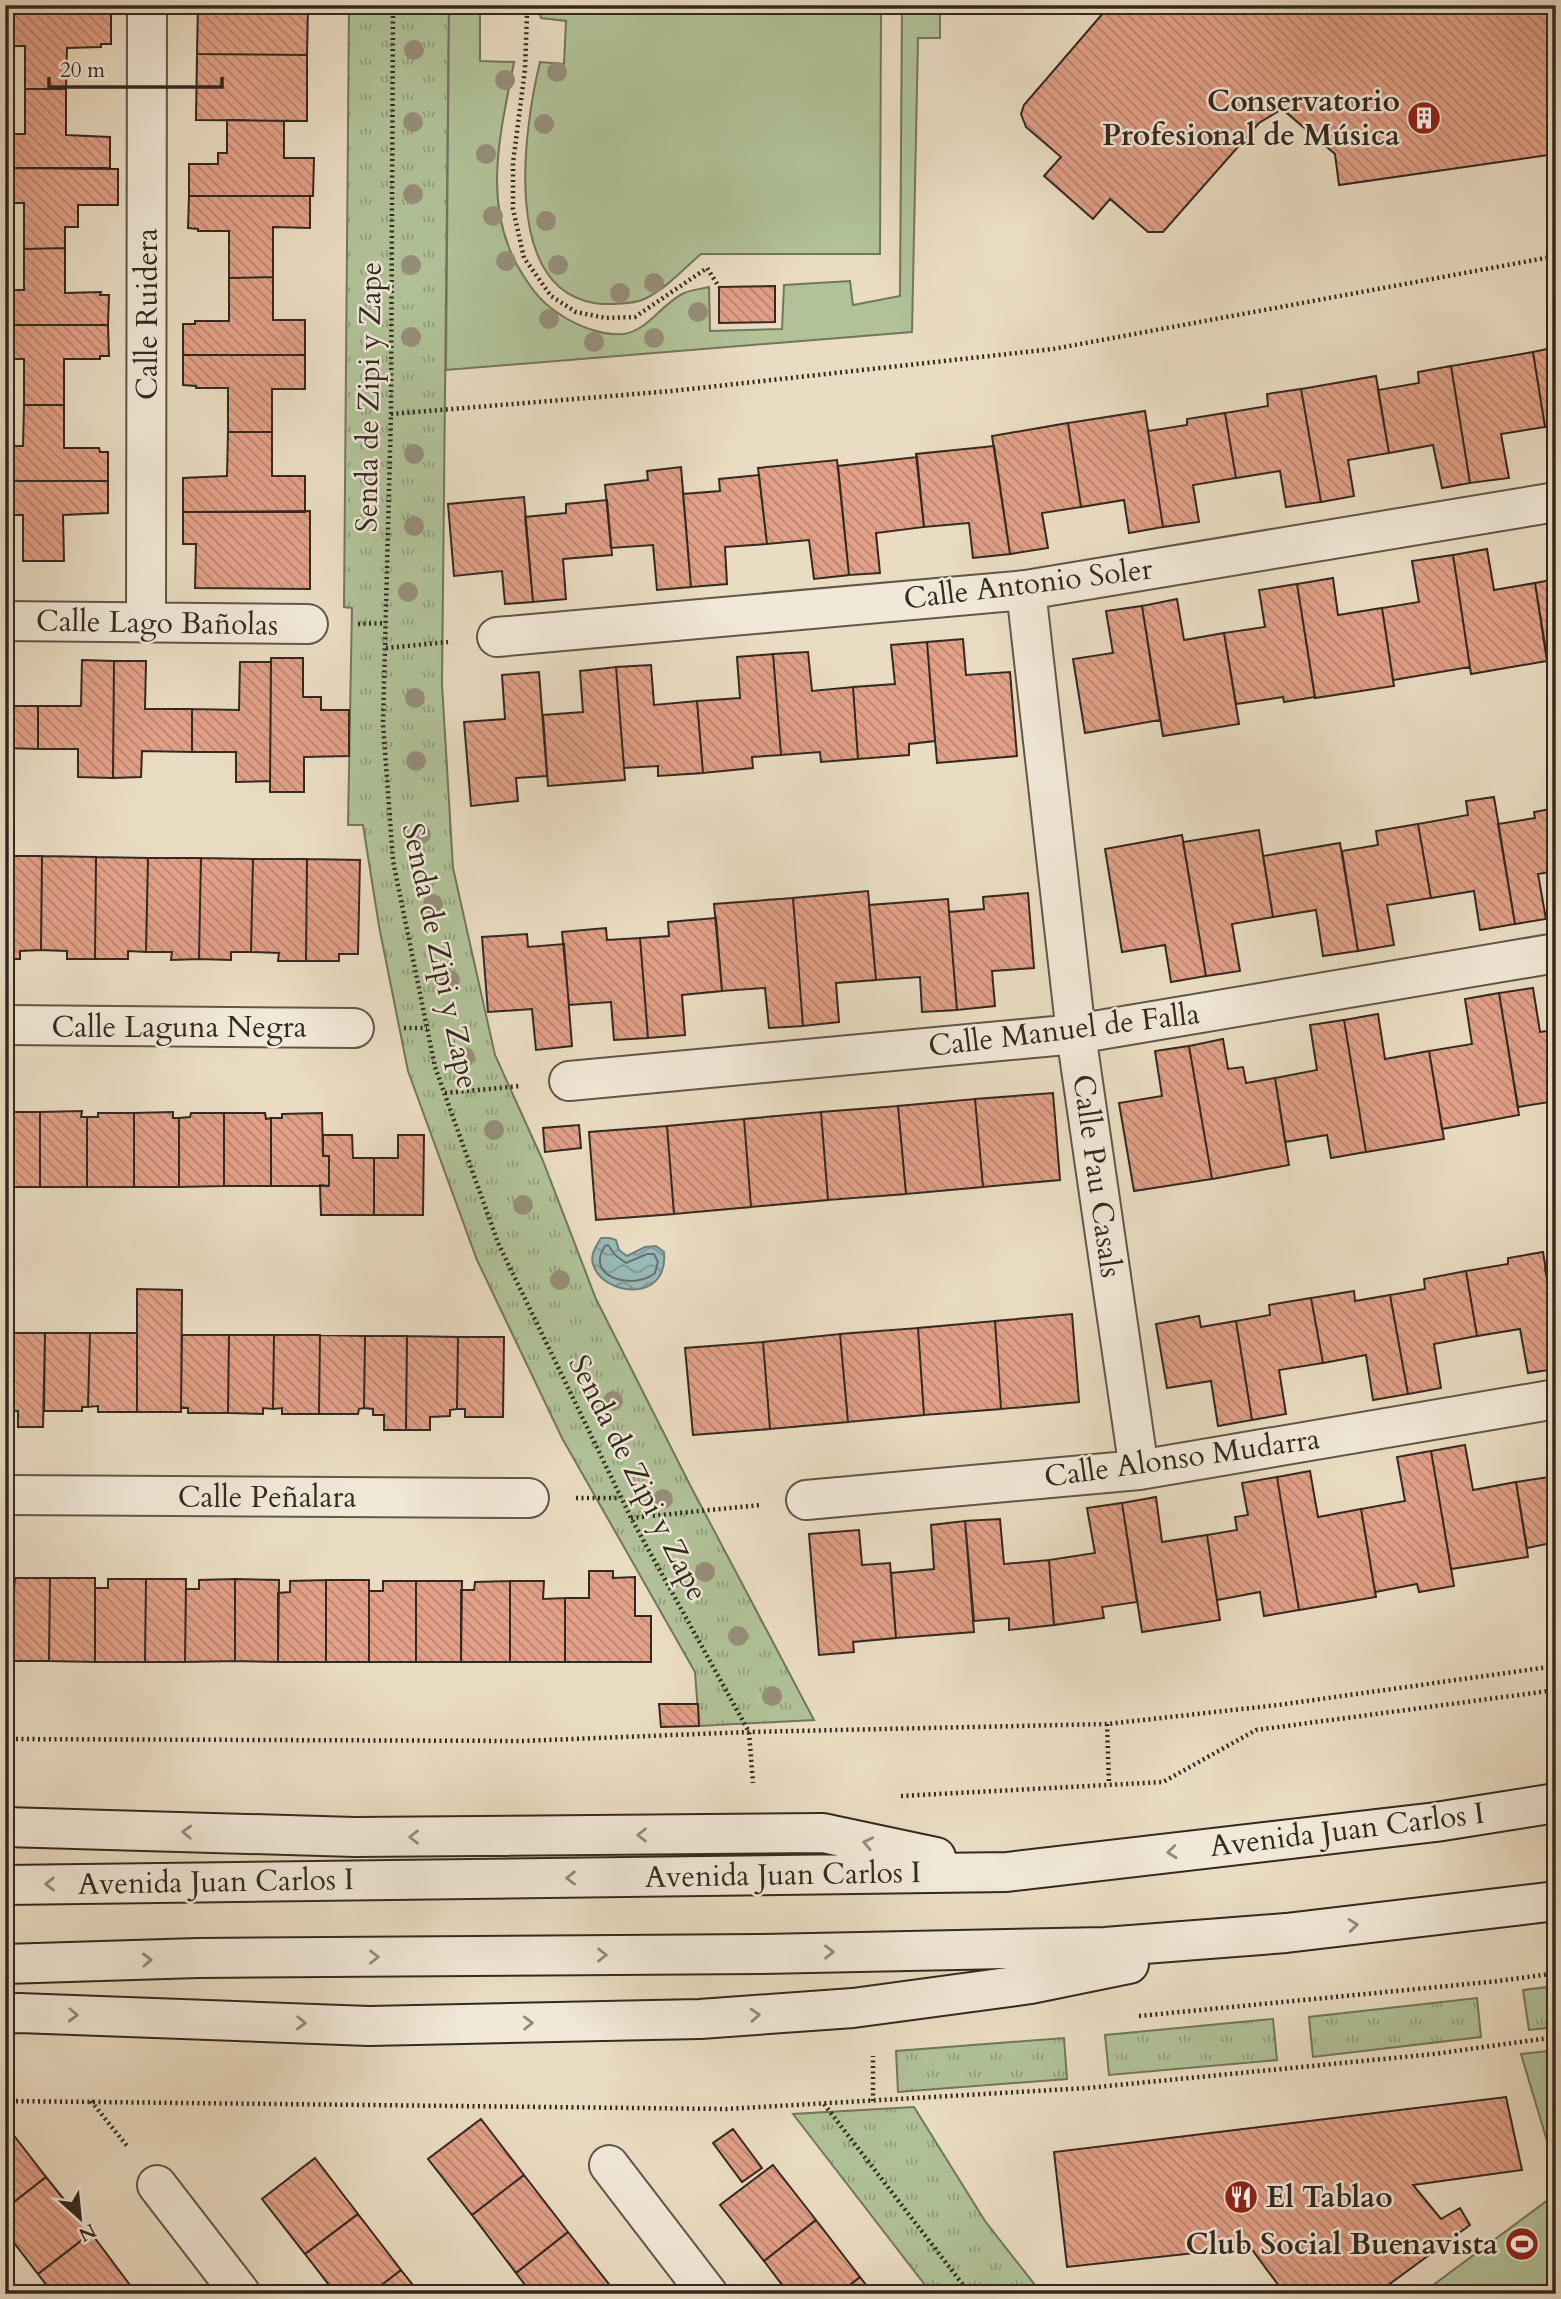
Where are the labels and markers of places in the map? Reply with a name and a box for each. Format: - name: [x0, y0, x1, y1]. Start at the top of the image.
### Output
- place label: Conservatorio Profesional de Música: [1102, 81, 1400, 156]
- building icon: Conservatorio Profesional de Música: [1405, 99, 1443, 137]
- place label: El Tablao: [1266, 2177, 1393, 2218]
- restaurant icon: El Tablao: [1222, 2178, 1260, 2216]
- place label: Club Social Buenavista: [1186, 2224, 1498, 2265]
- sports icon: Club Social Buenavista: [1503, 2225, 1541, 2263]

